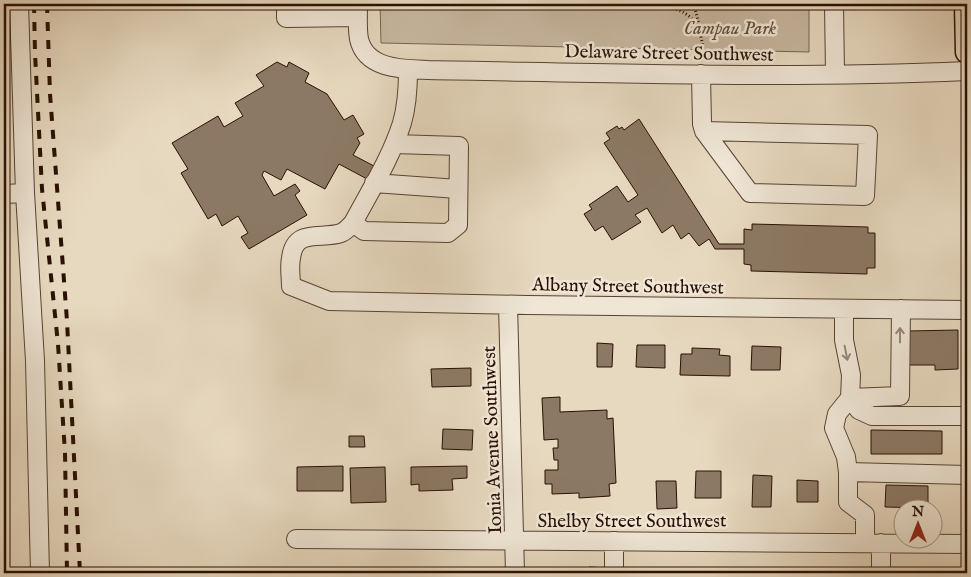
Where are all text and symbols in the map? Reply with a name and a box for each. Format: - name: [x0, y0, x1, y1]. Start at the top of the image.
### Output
- park label: Campau Park: [684, 17, 777, 41]
- street label: Delaware Street Southwest: [564, 40, 774, 68]
- street label: Albany Street Southwest: [531, 273, 724, 301]
- one-way arrow: [895, 327, 905, 344]
- street label: Ionia Avenue Southwest: [478, 345, 508, 534]
- one-way arrow: [842, 345, 851, 361]
- north arrow: [894, 500, 944, 550]
- text: N: [911, 503, 924, 521]
- street label: Shelby Street Southwest: [538, 510, 727, 534]

